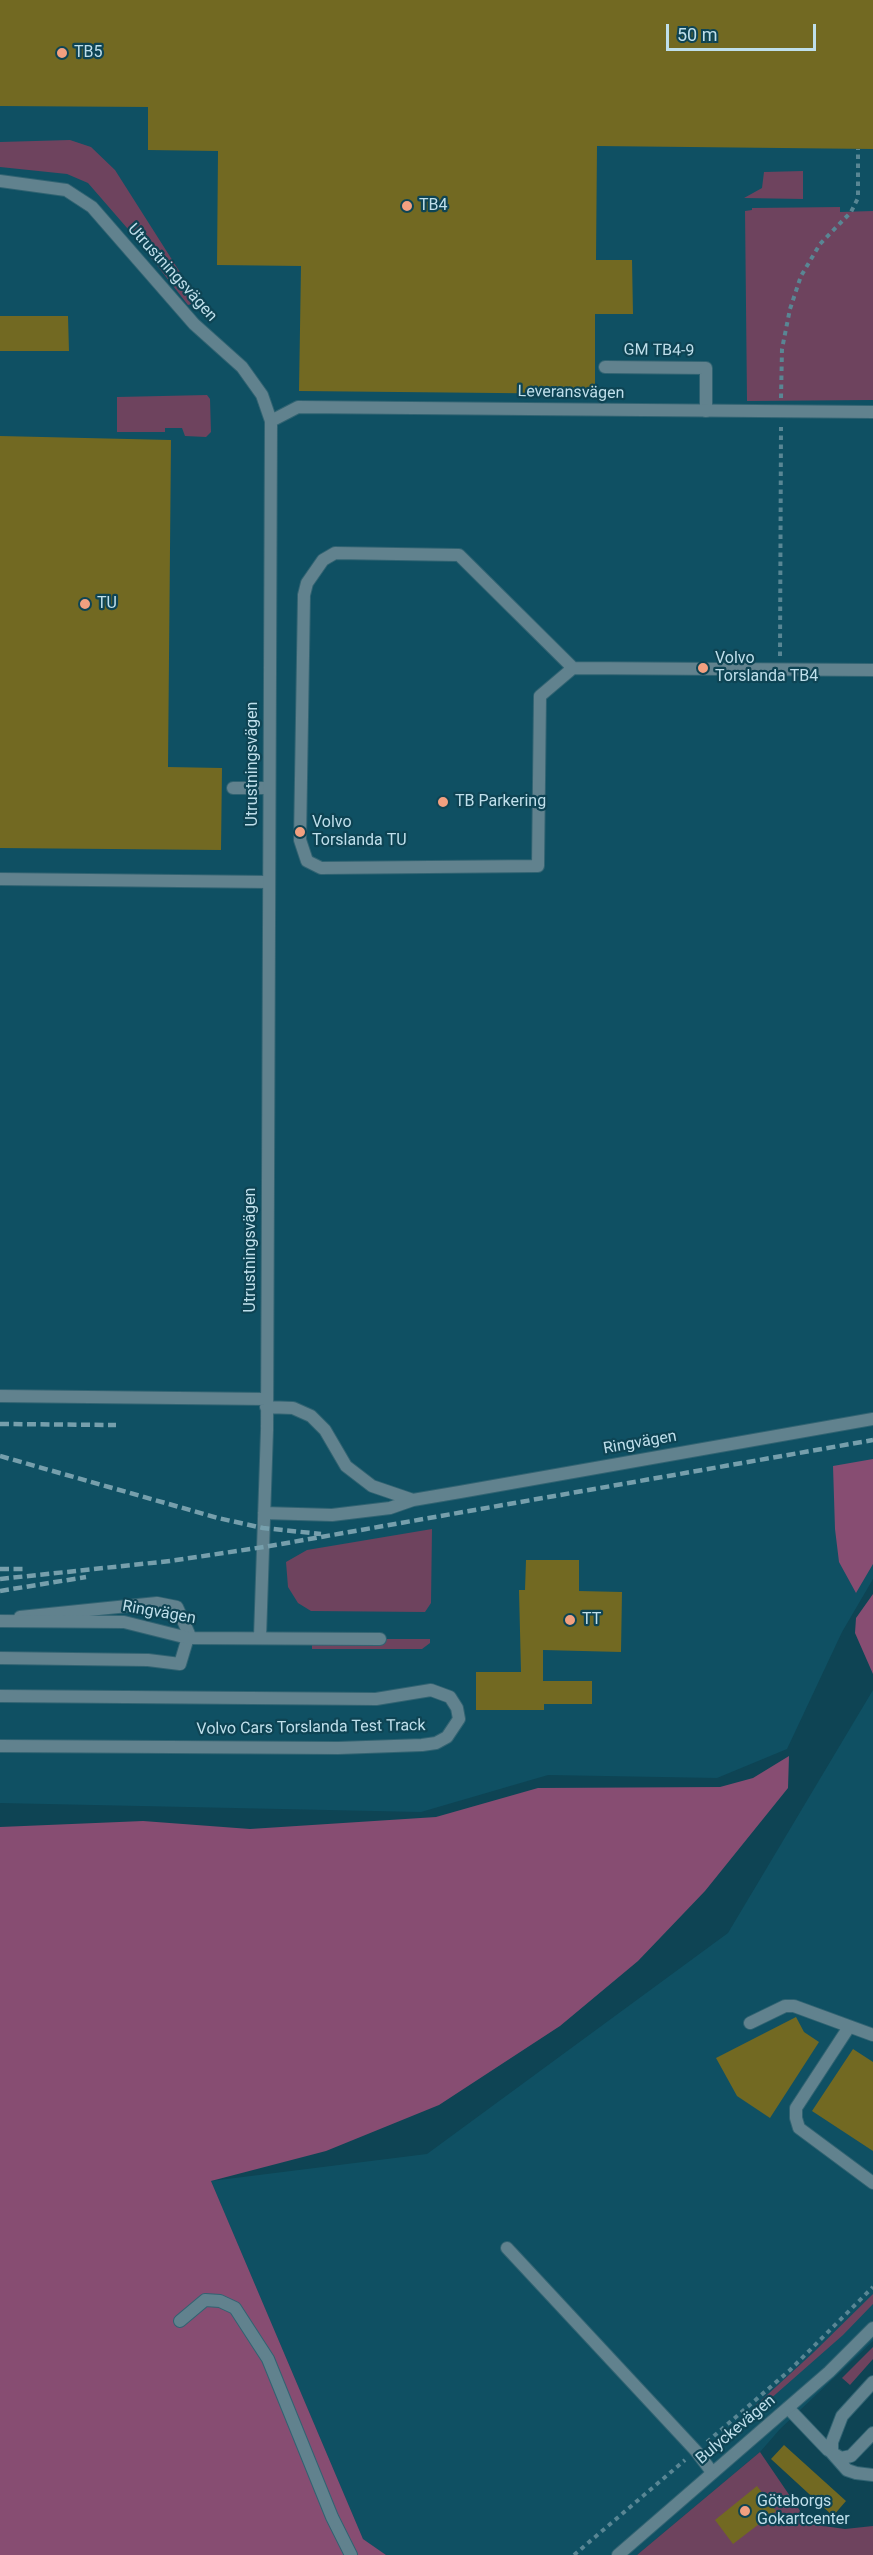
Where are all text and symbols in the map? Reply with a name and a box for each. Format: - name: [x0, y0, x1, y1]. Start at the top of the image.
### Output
- scale bar: [669, 12, 819, 50]
- text: 50 m: [677, 24, 717, 45]
- place label: TB5: [74, 43, 103, 63]
- marker: TB5: [55, 46, 69, 60]
- place label: TB4: [419, 196, 448, 216]
- marker: TB4: [400, 199, 414, 213]
- street label: Utrustningsvägen: [123, 220, 221, 326]
- street label: GM TB4-9: [623, 341, 695, 361]
- street label: Leveransvägen: [518, 382, 624, 404]
- place label: TU: [97, 594, 117, 614]
- marker: TU: [78, 597, 92, 611]
- place label: Volvo Torslanda TB4: [715, 649, 818, 687]
- marker: Volvo Torslanda TB4: [696, 661, 710, 675]
- street label: Utrustningsvägen: [243, 702, 263, 826]
- place label: TB Parkering: [455, 792, 546, 812]
- marker: TB Parkering: [436, 795, 450, 809]
- place label: Volvo Torslanda TU: [312, 813, 407, 851]
- marker: Volvo Torslanda TU: [293, 825, 307, 839]
- street label: Utrustningsvägen: [241, 1188, 261, 1312]
- street label: Ringvägen: [602, 1427, 678, 1459]
- street label: Ringvägen: [121, 1597, 197, 1629]
- place label: TT: [582, 1610, 601, 1630]
- marker: TT: [563, 1613, 577, 1627]
- street label: Volvo Cars Torslanda Test Track: [196, 1716, 426, 1740]
- street label: Bulyckevägen: [692, 2391, 780, 2469]
- place label: Göteborgs Gokartcenter: [757, 2492, 850, 2530]
- marker: Göteborgs Gokartcenter: [738, 2504, 752, 2518]

